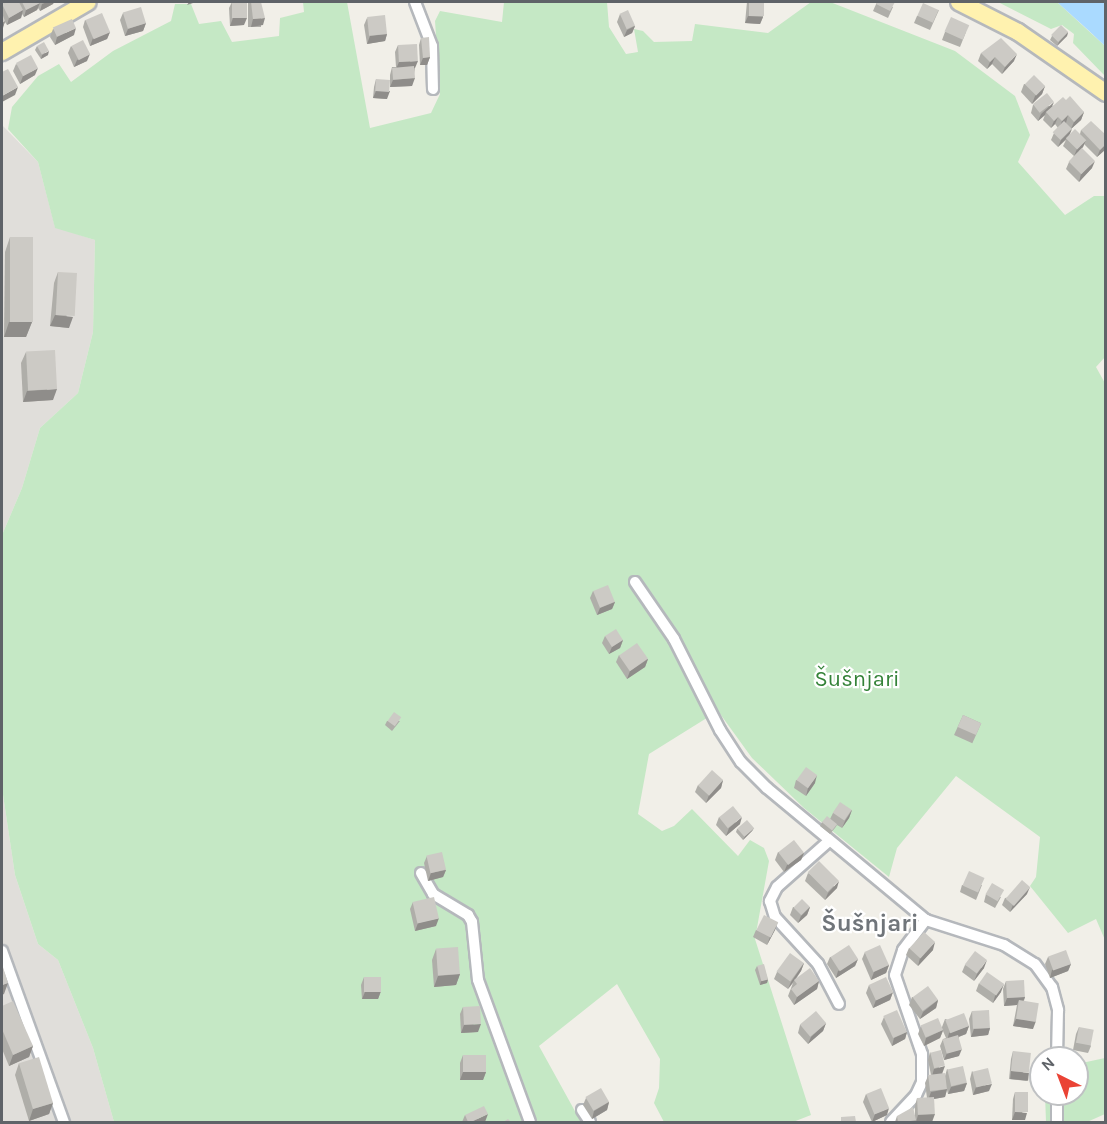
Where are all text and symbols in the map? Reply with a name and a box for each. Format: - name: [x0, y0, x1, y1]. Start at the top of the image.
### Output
- park label: Šušnjari: [815, 667, 899, 693]
- district label: Šušnjari: [821, 910, 919, 938]
- north arrow: [1029, 1046, 1089, 1106]
- text: N: [1037, 1053, 1059, 1075]

